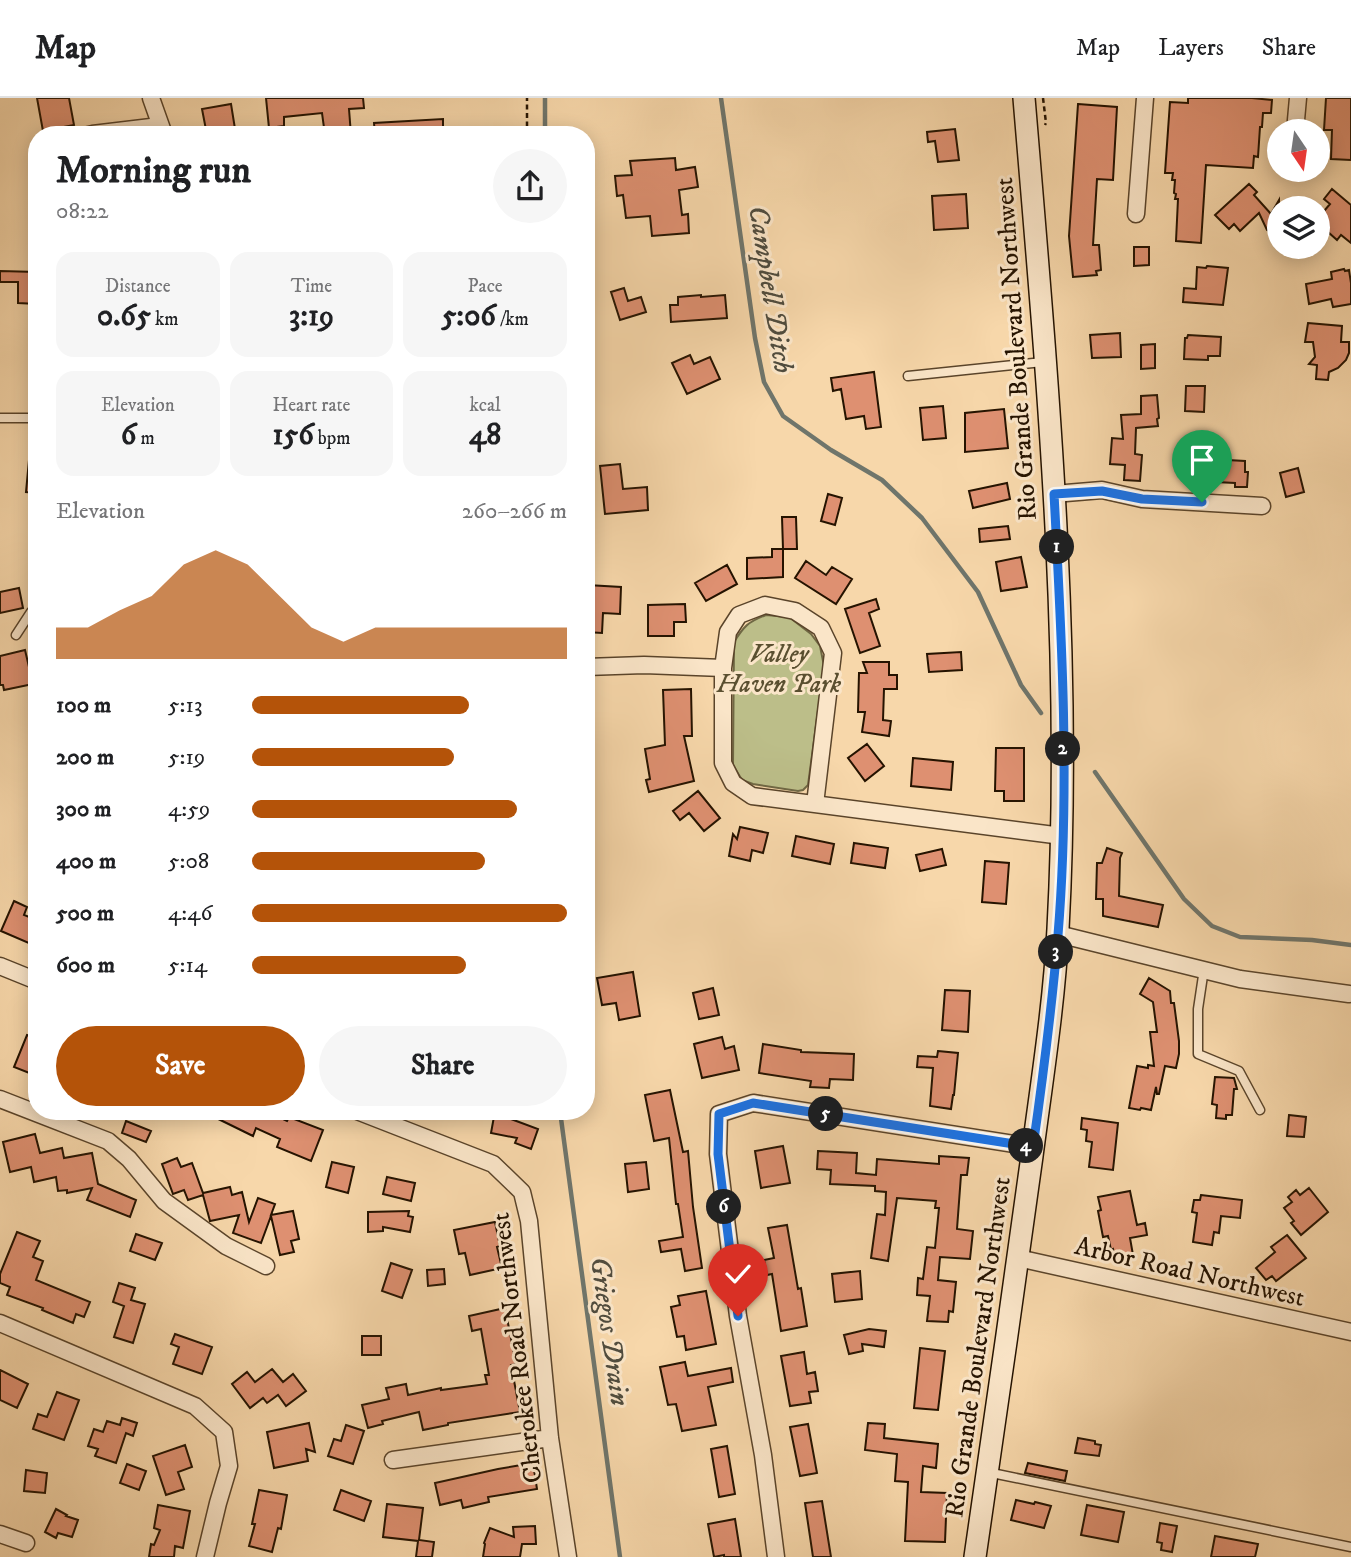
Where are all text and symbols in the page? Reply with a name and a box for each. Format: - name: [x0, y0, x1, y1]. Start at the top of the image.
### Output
- text: Map: [35, 28, 96, 69]
- text: Map: [1076, 33, 1120, 63]
- text: Layers: [1158, 33, 1224, 63]
- text: Share: [1262, 33, 1316, 63]
- north arrow: [1267, 119, 1330, 182]
- map controls: [1267, 119, 1330, 259]
- text: Morning run: [56, 147, 251, 195]
- button: share: [493, 149, 567, 223]
- street label: Rio Grande Boulevard Northwest: [988, 176, 1045, 522]
- button: layers: [1267, 196, 1330, 259]
- text: 08:22: [56, 197, 108, 226]
- water label: Campbell Ditch: [740, 203, 801, 376]
- text: Distance: [105, 275, 171, 298]
- text: Time: [291, 275, 332, 298]
- text: Pace: [468, 275, 503, 298]
- text: 0.65: [97, 298, 151, 335]
- text: 3:19: [289, 298, 334, 335]
- text: 5:06: [441, 298, 496, 335]
- text: km: [151, 308, 179, 331]
- text: /km: [496, 308, 529, 331]
- text: Elevation: [101, 394, 175, 417]
- text: Heart rate: [273, 394, 350, 417]
- text: kcal: [470, 394, 501, 417]
- text: 6: [121, 417, 136, 454]
- text: 156: [272, 417, 314, 454]
- text: 48: [469, 417, 501, 454]
- text: m: [136, 427, 155, 450]
- text: bpm: [314, 427, 351, 450]
- pin: [1172, 430, 1232, 502]
- icon: arrive: [1183, 441, 1221, 479]
- text: Elevation: [56, 497, 145, 526]
- text: 260–266 m: [462, 497, 567, 526]
- pin: 1: [1040, 530, 1074, 564]
- text: 1: [1053, 535, 1060, 558]
- park label: Valley Haven Park: [716, 638, 841, 701]
- text: 100 m: [56, 691, 111, 720]
- text: 5:13: [168, 691, 202, 720]
- pin: 2: [1046, 732, 1080, 766]
- text: 2: [1058, 737, 1067, 760]
- text: 200 m: [56, 743, 114, 772]
- text: 5:19: [168, 743, 205, 772]
- text: 300 m: [56, 795, 112, 824]
- text: 4:59: [168, 795, 210, 824]
- text: 400 m: [56, 847, 116, 876]
- text: 5:08: [168, 847, 209, 876]
- text: 500 m: [56, 899, 114, 928]
- text: 4:46: [168, 899, 212, 928]
- pin: 3: [1038, 934, 1074, 970]
- text: 3: [1052, 940, 1059, 963]
- text: 600 m: [56, 951, 115, 980]
- text: 5:14: [168, 951, 207, 980]
- button: Save: [56, 1026, 305, 1106]
- button: Share: [319, 1026, 567, 1106]
- pin: 5: [808, 1096, 844, 1132]
- text: 5: [821, 1102, 830, 1125]
- pin: 4: [1009, 1128, 1044, 1164]
- text: 4: [1020, 1134, 1031, 1157]
- street label: Rio Grande Boulevard Northwest: [938, 1175, 1019, 1520]
- pin: 6: [706, 1190, 742, 1224]
- text: 6: [719, 1195, 728, 1218]
- street label: Cherokee Road Northwest: [485, 1211, 550, 1485]
- street label: Arbor Road Northwest: [1072, 1230, 1308, 1315]
- pin: [708, 1244, 768, 1316]
- water label: Griegos Drain: [582, 1254, 637, 1408]
- icon: check: [719, 1255, 757, 1293]

